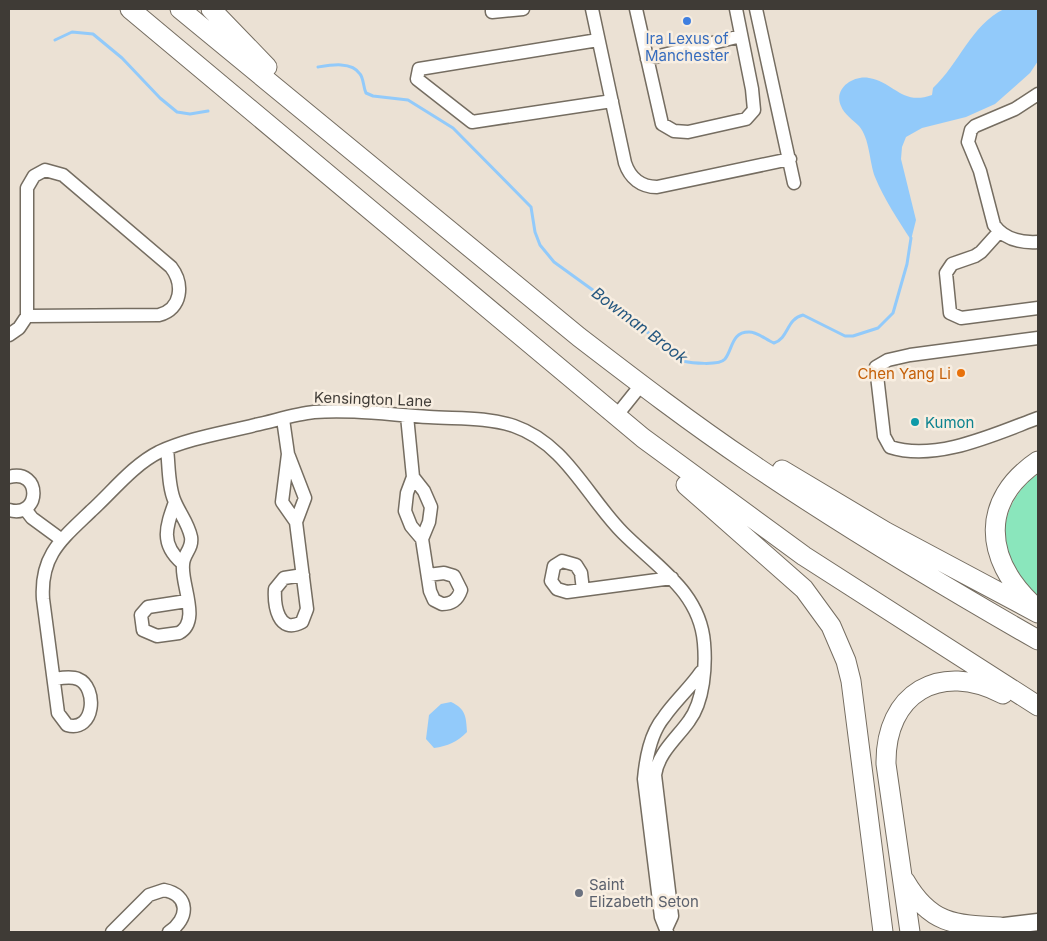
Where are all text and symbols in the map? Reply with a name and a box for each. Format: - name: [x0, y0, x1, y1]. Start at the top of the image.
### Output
- marker: Ira Lexus of Manchester: [681, 15, 693, 27]
- place label: Ira Lexus of Manchester: [645, 29, 729, 65]
- water label: Bowman Brook: [588, 282, 692, 368]
- place label: Chen Yang Li: [857, 364, 951, 383]
- marker: Chen Yang Li: [955, 367, 967, 379]
- street label: Kensington Lane: [314, 387, 432, 411]
- place label: Kumon: [925, 413, 974, 432]
- marker: Kumon: [909, 416, 921, 428]
- place label: Saint Elizabeth Seton: [589, 875, 699, 911]
- marker: Saint Elizabeth Seton: [573, 887, 585, 899]

